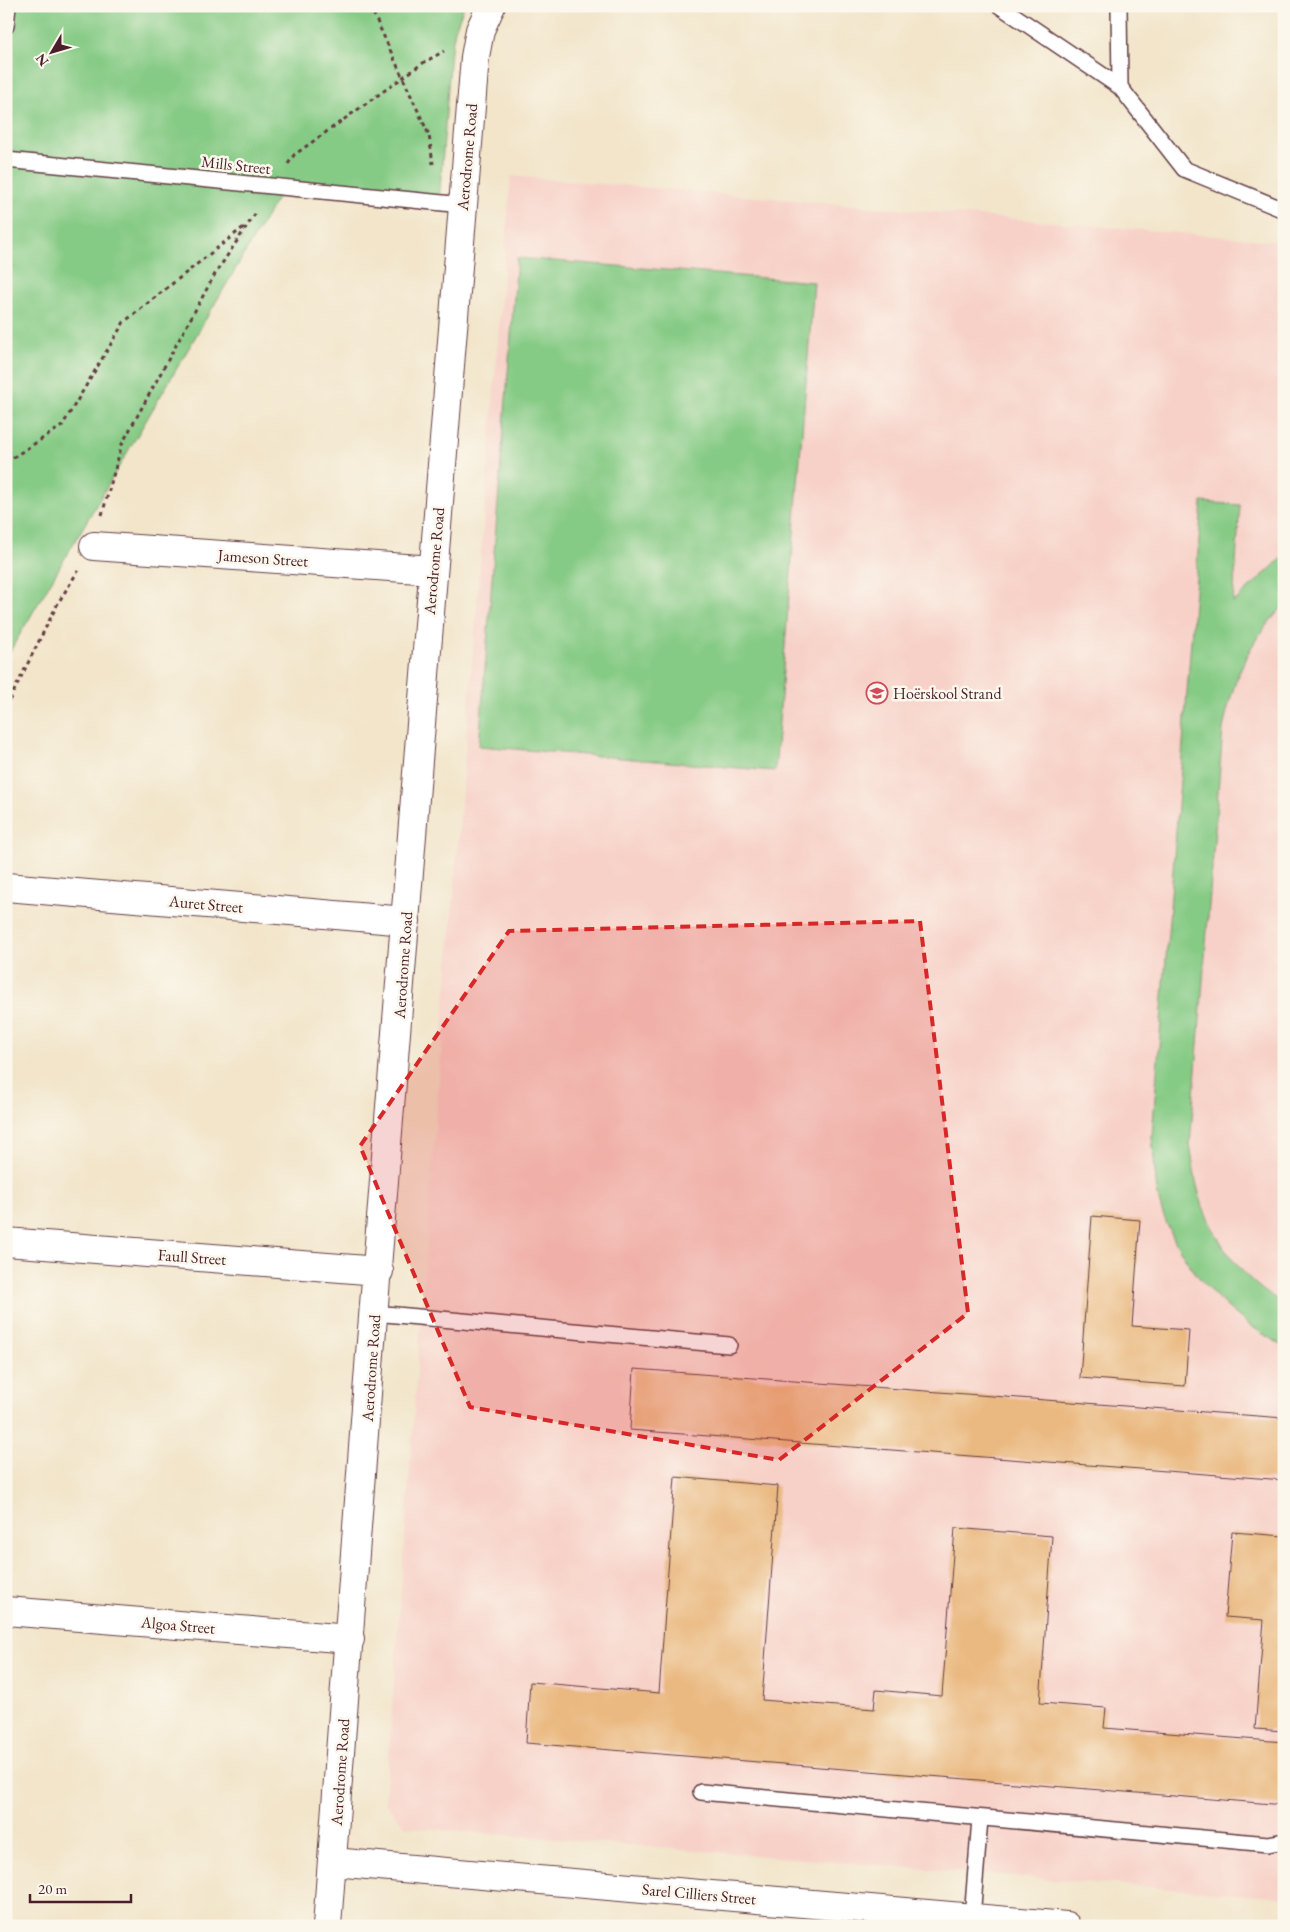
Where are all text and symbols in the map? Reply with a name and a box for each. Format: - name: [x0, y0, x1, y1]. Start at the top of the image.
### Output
- north arrow: [28, 28, 78, 78]
- text: N: [31, 49, 52, 70]
- street label: Aerodrome Road: [452, 102, 482, 212]
- street label: Mills Street: [200, 151, 272, 179]
- street label: Aerodrome Road: [419, 506, 449, 616]
- street label: Jameson Street: [215, 544, 309, 572]
- school or university icon: Hoërskool Strand: [865, 681, 889, 705]
- place label: Hoërskool Strand: [893, 683, 1002, 704]
- street label: Auret Street: [167, 890, 244, 918]
- street label: Aerodrome Road: [389, 910, 417, 1020]
- street label: Faull Street: [157, 1244, 227, 1270]
- street label: Aerodrome Road: [357, 1313, 385, 1423]
- street label: Algoa Street: [139, 1611, 216, 1639]
- street label: Aerodrome Road: [326, 1717, 354, 1827]
- scale bar: [30, 1872, 131, 1904]
- text: 20 m: [38, 1879, 67, 1898]
- street label: Sarel Cilliers Street: [641, 1879, 757, 1909]

